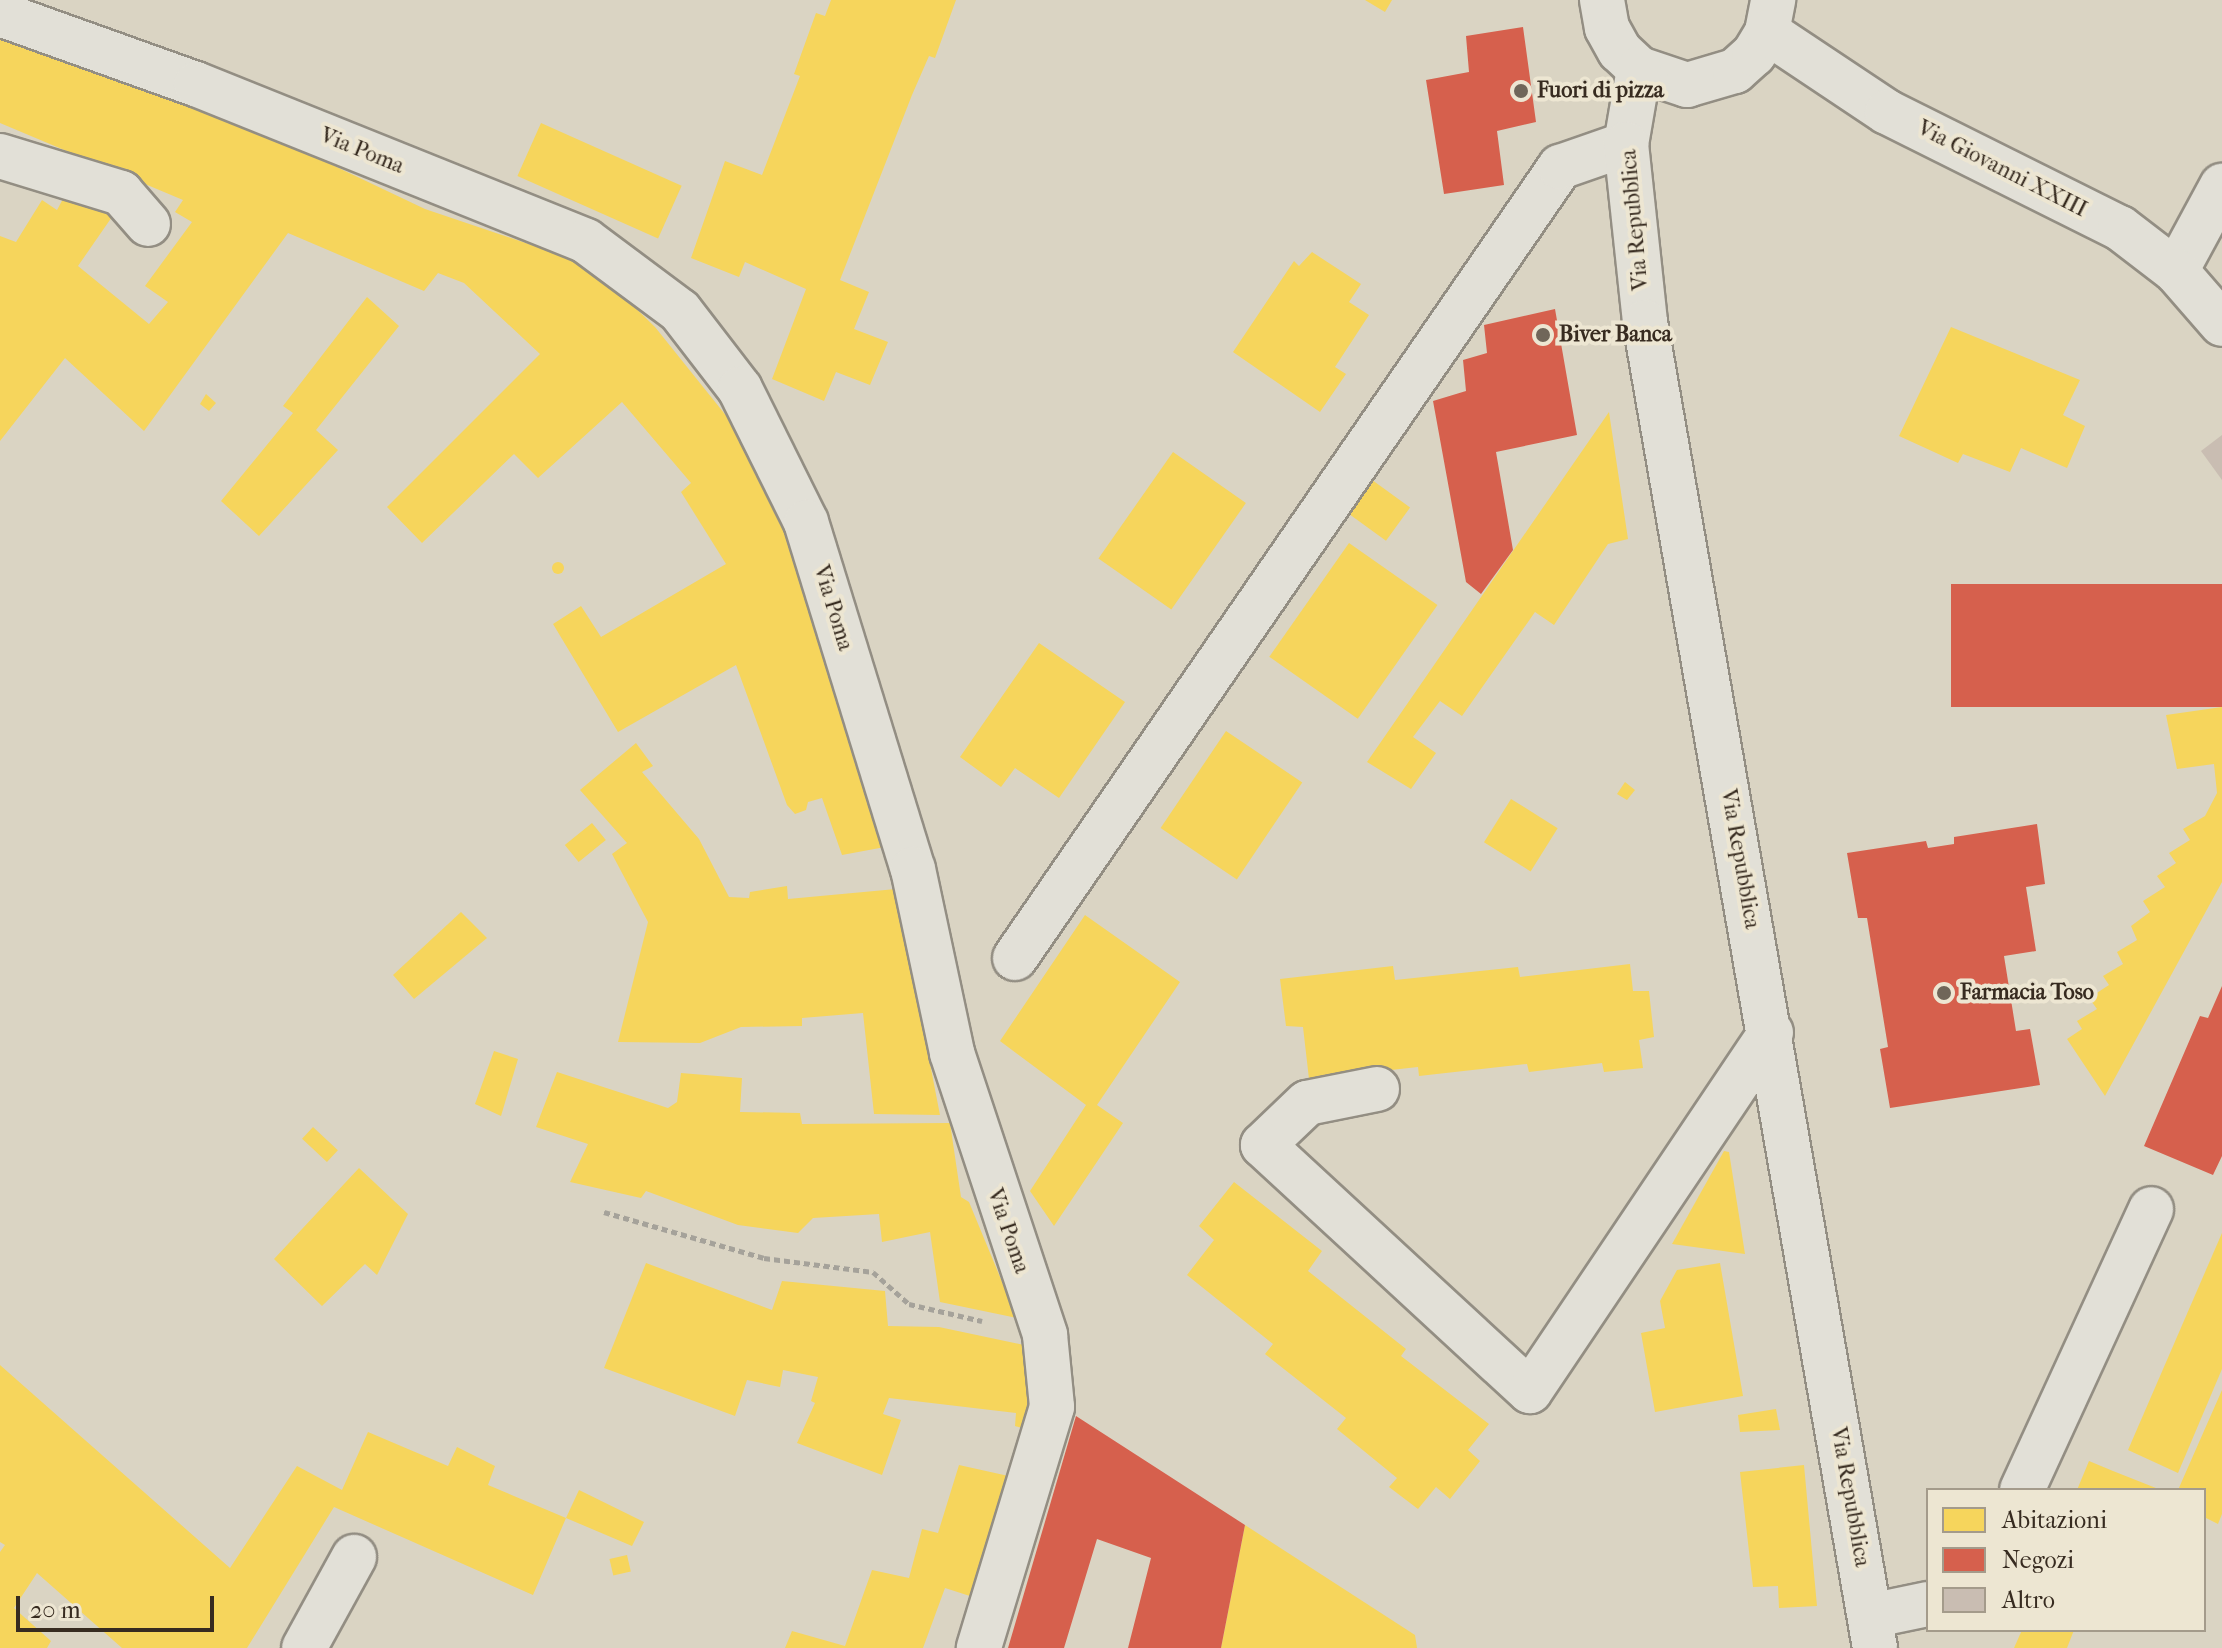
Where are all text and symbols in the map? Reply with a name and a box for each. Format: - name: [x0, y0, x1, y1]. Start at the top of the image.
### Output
- place label: Fuori di pizza: [1537, 78, 1664, 104]
- marker: Fuori di pizza: [1512, 82, 1530, 100]
- street label: Via Giovanni XXIII: [1913, 115, 2091, 223]
- street label: Via Poma: [316, 122, 408, 180]
- street label: Via Repubblica: [1616, 148, 1654, 292]
- place label: Biver Banca: [1559, 322, 1672, 348]
- marker: Biver Banca: [1534, 326, 1552, 344]
- street label: Via Poma: [808, 562, 858, 654]
- street label: Via Repubblica: [1715, 787, 1765, 931]
- place label: Farmacia Toso: [1960, 980, 2094, 1006]
- marker: Farmacia Toso: [1935, 984, 1953, 1002]
- street label: Via Poma: [981, 1185, 1035, 1277]
- street label: Via Repubblica: [1825, 1425, 1875, 1569]
- legend: [1926, 1488, 2206, 1632]
- text: Abitazioni: [2002, 1506, 2107, 1534]
- text: Negozi: [2002, 1546, 2074, 1574]
- scale bar: [20, 1580, 218, 1630]
- text: Altro: [2002, 1586, 2055, 1614]
- text: 20 m: [30, 1596, 81, 1624]

